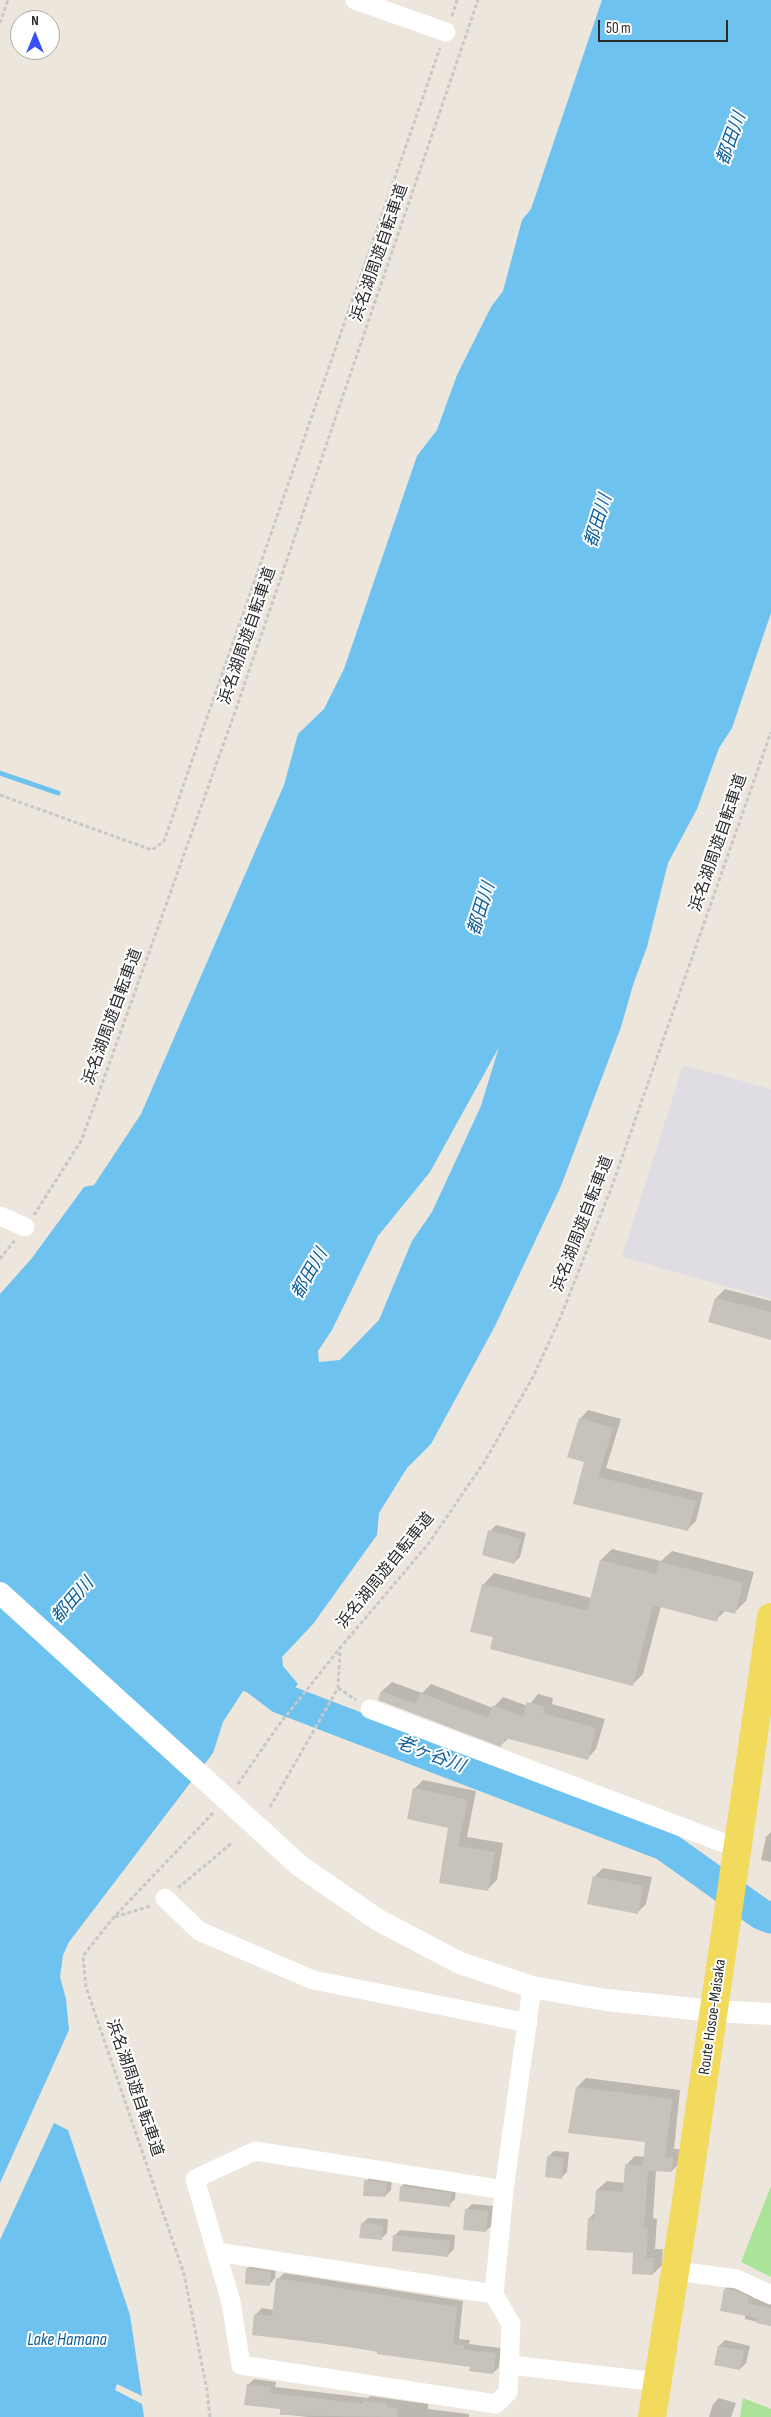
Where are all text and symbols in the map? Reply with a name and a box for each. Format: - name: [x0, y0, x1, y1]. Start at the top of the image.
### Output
- north arrow: [10, 10, 60, 60]
- scale bar: [601, 10, 731, 42]
- text: N: [31, 12, 39, 29]
- text: 50 m: [606, 19, 631, 38]
- water label: 都田川: [713, 110, 751, 168]
- street label: 浜名湖周遊自転車道: [347, 182, 413, 324]
- water label: 都田川: [581, 492, 617, 550]
- street label: 浜名湖周遊自転車道: [215, 565, 281, 707]
- street label: 浜名湖周遊自転車道: [686, 772, 752, 914]
- water label: 都田川: [464, 880, 500, 938]
- street label: 浜名湖周遊自転車道: [79, 946, 147, 1088]
- street label: 浜名湖周遊自転車道: [548, 1153, 618, 1295]
- water label: 都田川: [287, 1245, 333, 1303]
- street label: 浜名湖周遊自転車道: [333, 1509, 439, 1633]
- water label: 都田川: [47, 1574, 99, 1628]
- water label: 老ヶ谷川: [393, 1732, 467, 1778]
- street label: Route Hosoe-Maisaka: [695, 1958, 731, 2076]
- street label: 浜名湖周遊自転車道: [101, 2017, 167, 2159]
- water label: Lake Hamana: [27, 2329, 107, 2351]

